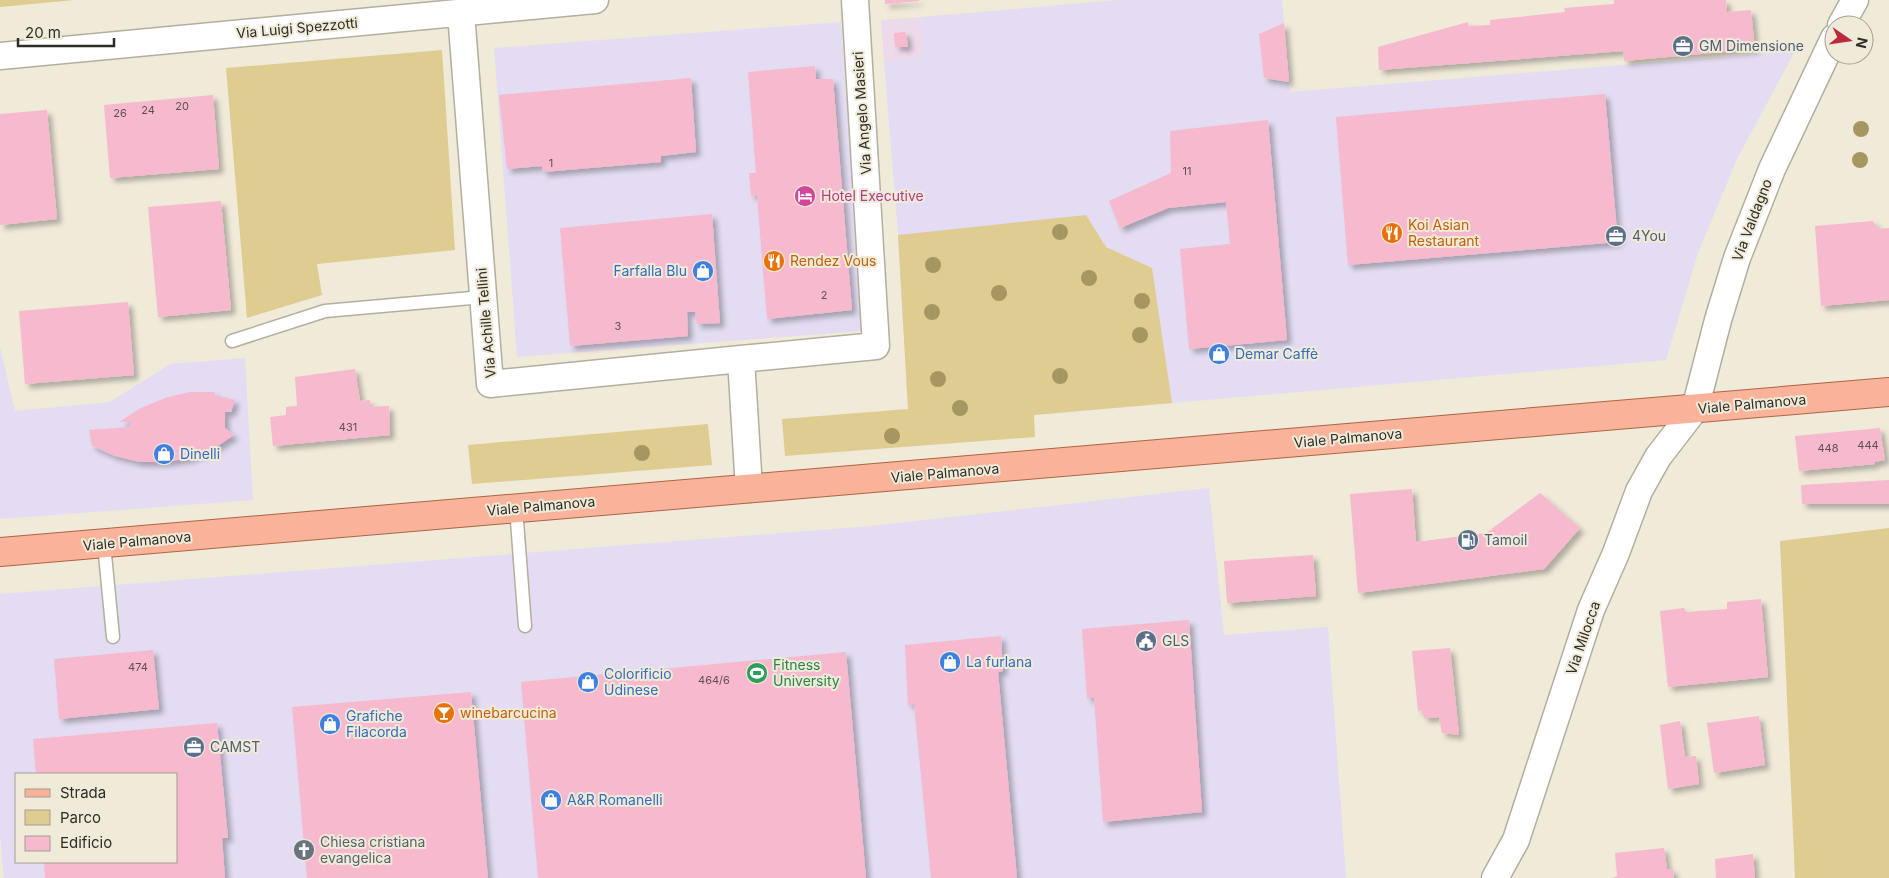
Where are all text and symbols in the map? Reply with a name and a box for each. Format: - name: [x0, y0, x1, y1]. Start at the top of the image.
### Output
- street label: Via Luigi Spezzotti: [236, 14, 358, 41]
- scale bar: [18, 15, 114, 47]
- north arrow: [1824, 15, 1874, 65]
- text: 20 m: [25, 23, 61, 42]
- office icon: GM Dimensione: [1671, 34, 1695, 58]
- text: N: [1853, 36, 1872, 50]
- place label: GM Dimensione: [1699, 37, 1804, 54]
- street label: Via Angelo Masieri: [849, 51, 874, 175]
- house number: 20: [175, 99, 189, 113]
- house number: 24: [141, 103, 155, 117]
- house number: 26: [113, 106, 127, 120]
- house number: 1: [549, 156, 553, 170]
- house number: 11: [1183, 164, 1191, 178]
- street label: Via Valdagno: [1728, 176, 1775, 263]
- hotel icon: Hotel Executive: [793, 184, 817, 208]
- place label: Hotel Executive: [821, 187, 924, 204]
- place label: Koi Asian Restaurant: [1408, 216, 1480, 249]
- restaurant icon: Koi Asian Restaurant: [1380, 221, 1404, 245]
- office icon: 4You: [1604, 224, 1628, 248]
- place label: 4You: [1632, 227, 1666, 244]
- restaurant icon: Rendez Vous: [762, 249, 786, 273]
- place label: Rendez Vous: [790, 252, 876, 269]
- shop icon: Farfalla Blu: [691, 259, 715, 283]
- place label: Farfalla Blu: [613, 262, 687, 279]
- street label: Via Achille Tellini: [472, 267, 499, 379]
- house number: 2: [821, 288, 827, 302]
- house number: 3: [615, 319, 622, 333]
- shop icon: Demar Caffè: [1207, 342, 1231, 366]
- place label: Demar Caffè: [1235, 345, 1318, 362]
- street label: Viale Palmanova: [1697, 390, 1807, 417]
- house number: 431: [339, 420, 357, 434]
- street label: Viale Palmanova: [1293, 424, 1403, 451]
- house number: 444: [1857, 438, 1879, 452]
- house number: 448: [1817, 441, 1839, 455]
- shop icon: Dinelli: [152, 442, 176, 466]
- place label: Dinelli: [180, 445, 220, 462]
- street label: Viale Palmanova: [890, 459, 1000, 486]
- street label: Viale Palmanova: [486, 492, 596, 519]
- street label: Viale Palmanova: [82, 527, 192, 554]
- fuel station icon: Tamoil: [1456, 528, 1480, 552]
- place label: Tamoil: [1484, 531, 1527, 548]
- street label: Via Milocca: [1562, 599, 1603, 677]
- public building icon: GLS: [1134, 629, 1158, 653]
- place label: GLS: [1162, 632, 1189, 649]
- shop icon: La furlana: [938, 650, 962, 674]
- place label: La furlana: [966, 653, 1032, 670]
- place label: Fitness University: [773, 656, 840, 689]
- house number: 474: [128, 660, 148, 674]
- sports icon: Fitness University: [745, 661, 769, 685]
- place label: Colorificio Udinese: [604, 665, 672, 698]
- shop icon: Colorificio Udinese: [576, 670, 600, 694]
- house number: 464/6: [698, 673, 730, 687]
- bar icon: winebarcucina: [432, 701, 456, 725]
- place label: winebarcucina: [460, 704, 557, 721]
- place label: Grafiche Filacorda: [346, 707, 407, 740]
- shop icon: Grafiche Filacorda: [318, 712, 342, 736]
- office icon: CAMST: [182, 735, 206, 759]
- place label: CAMST: [210, 738, 260, 755]
- legend: [15, 773, 178, 863]
- text: Strada: [60, 783, 106, 802]
- shop icon: A&R Romanelli: [539, 788, 563, 812]
- place label: A&R Romanelli: [567, 791, 663, 808]
- text: Parco: [60, 808, 101, 827]
- text: Edificio: [60, 833, 112, 852]
- place label: Chiesa cristiana evangelica: [320, 833, 425, 866]
- church icon: Chiesa cristiana evangelica: [292, 838, 316, 862]

